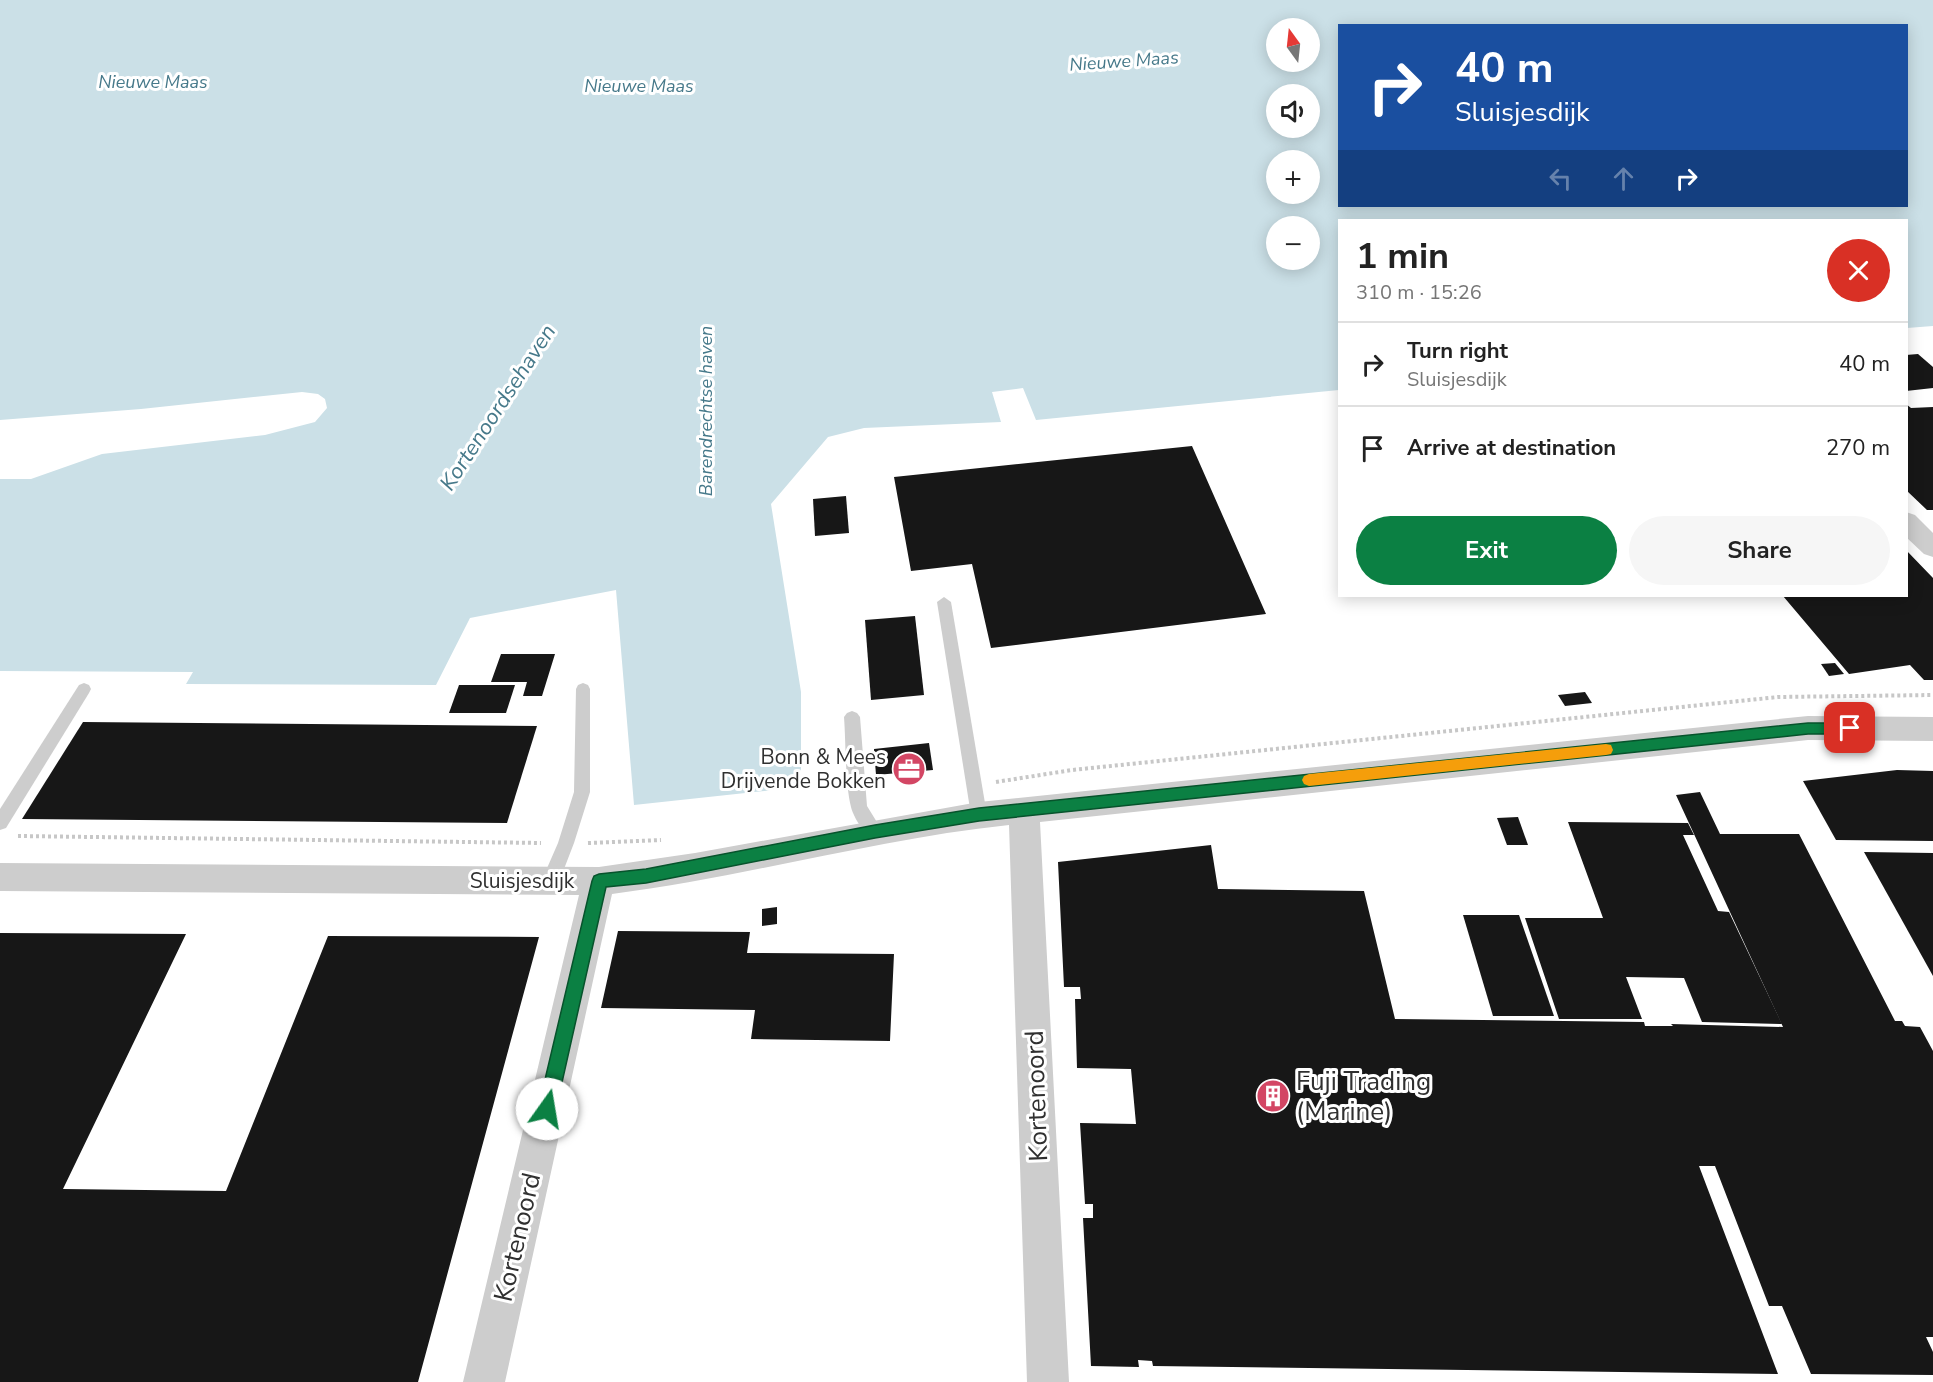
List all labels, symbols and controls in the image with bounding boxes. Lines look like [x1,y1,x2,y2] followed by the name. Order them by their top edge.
[1266,18,1320,72] north arrow
[1266,18,1320,270] map controls
[1455,40,1554,97] text: 40 m
[1069,45,1179,77] water label: Nieuwe Maas
[1356,48,1434,126] icon: right
[98,70,208,94] water label: Nieuwe Maas
[584,74,694,98] water label: Nieuwe Maas
[1266,84,1320,138] button: sound
[1455,94,1590,131] text: Sluisjesdijk
[1266,150,1320,204] button: +
[1544,162,1577,195] icon: left
[1607,162,1640,195] icon: ahead
[1670,162,1703,195] icon: right
[1266,216,1320,270] button: −
[1356,232,1449,281] text: 1 min
[1827,239,1890,302] button: close
[1356,279,1482,306] text: 310 m · 15:26
[433,319,563,497] water label: Kortenoordsehaven
[694,326,718,496] water label: Barendrechtse haven
[1407,336,1508,366] text: Turn right
[1356,348,1389,381] icon: right
[1839,349,1890,379] text: 40 m
[1407,366,1507,393] text: Sluisjesdijk
[1356,432,1389,465] icon: arrive
[1407,433,1616,463] text: Arrive at destination
[1826,433,1890,463] text: 270 m
[1356,516,1617,585] button: Exit
[1629,516,1890,585] button: Share
[1824,702,1875,753] pin
[1833,711,1866,744] icon: arrive
[721,743,886,795] place label: Bonn & Mees Drijvende Bokken
[891,751,927,787] office icon: Bonn & Mees Drijvende Bokken
[470,867,575,895] street label: Sluisjesdijk
[1017,1030,1056,1162] street label: Kortenoord
[1296,1064,1431,1129] place label: Fuji Trading (Marine)
[515,1077,579,1141] position arrow
[1255,1078,1291,1114] building icon: Fuji Trading (Marine)
[486,1169,549,1305] street label: Kortenoord

